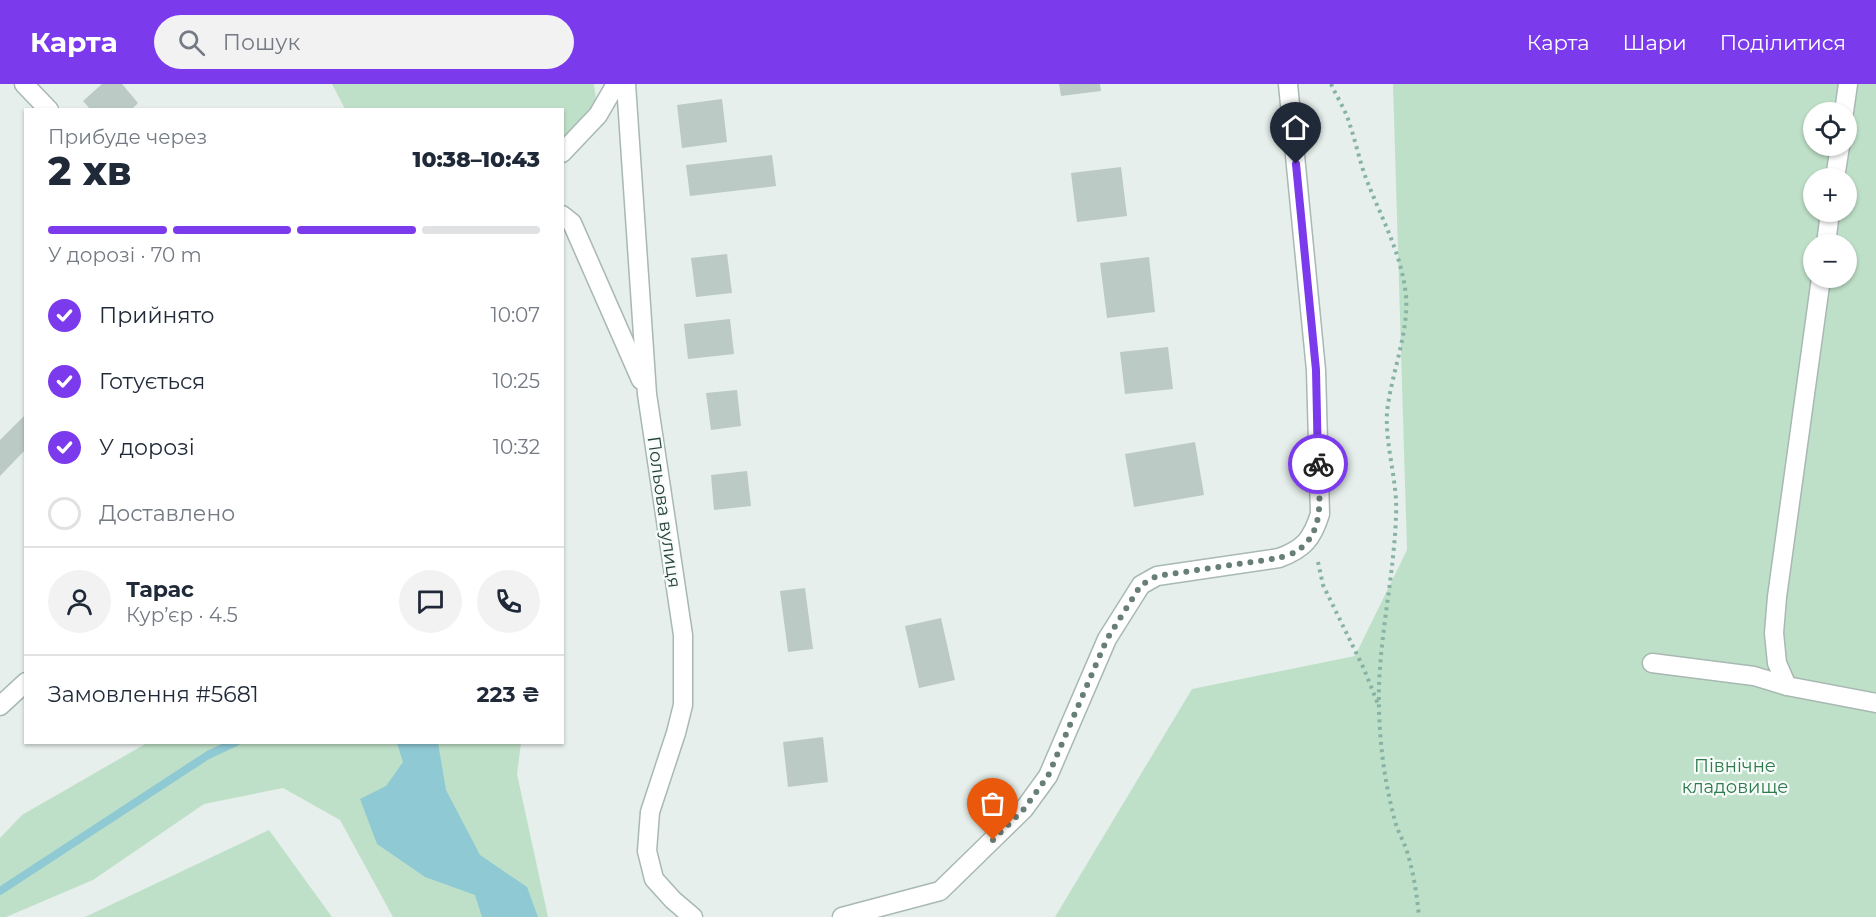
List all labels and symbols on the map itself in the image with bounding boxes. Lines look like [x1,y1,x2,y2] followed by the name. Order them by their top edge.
[1270,102,1321,164] pin
[1288,434,1348,494] courier
[642,435,686,589] street label: Польова вулиця
[1682,755,1788,798] park label: Північне кладовище
[967,778,1018,840] pin

